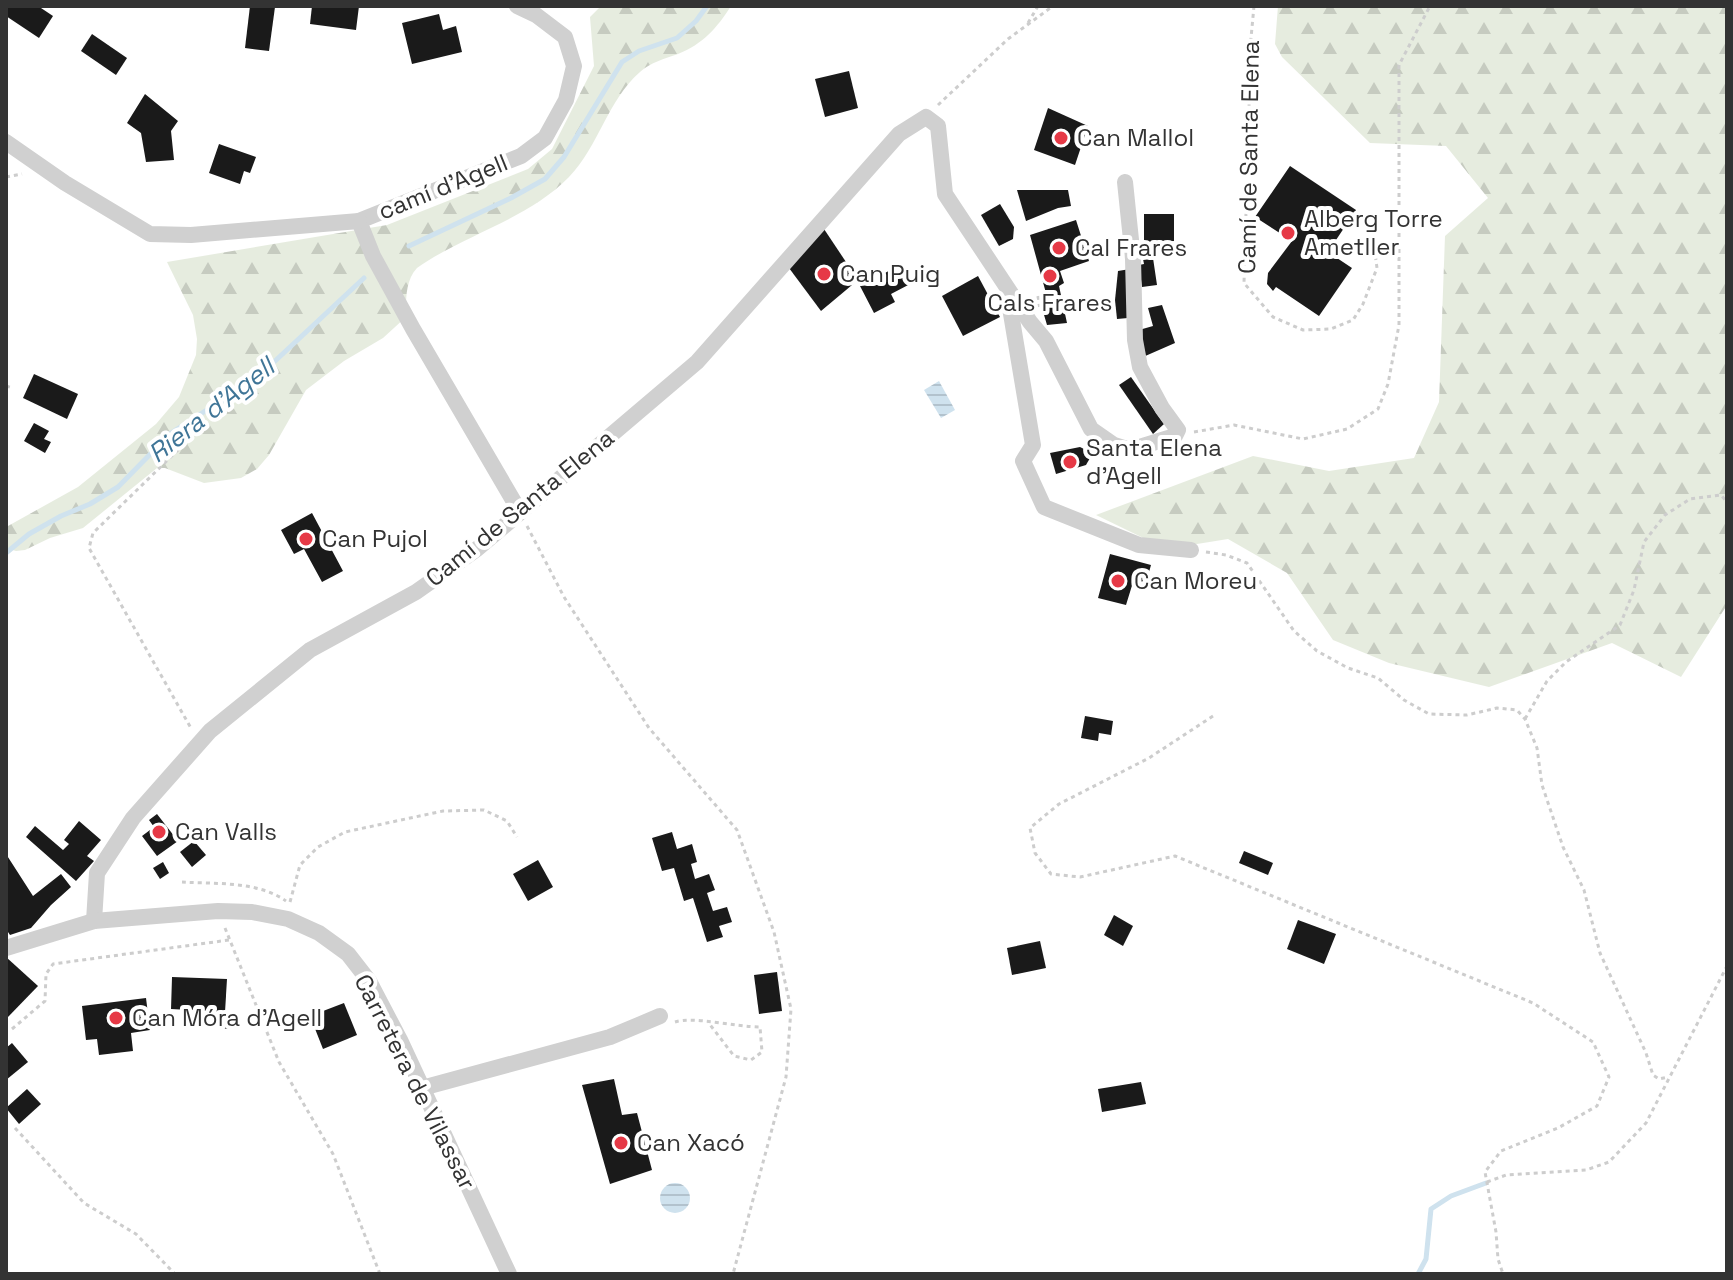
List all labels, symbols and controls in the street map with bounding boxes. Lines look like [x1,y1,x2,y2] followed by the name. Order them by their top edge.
[1231,40,1266,274] street label: Camí de Santa Elena
[1077,122,1194,153] place label: Can Mallol
[1052,129,1070,147] marker: Can Mallol
[374,147,512,227] street label: camí d'Agell
[1304,203,1443,262] place label: Alberg Torre Ametller
[1279,224,1297,242] marker: Alberg Torre Ametller
[1075,232,1187,263] place label: Cal Frares
[1050,239,1068,257] marker: Cal Frares
[840,258,941,289] place label: Can Puig
[815,265,833,283] marker: Can Puig
[1041,267,1059,285] marker: Cals Frares
[988,287,1112,318] place label: Cals Frares
[141,348,283,470] water label: Riera d'Agell
[419,422,620,593] street label: Camí de Santa Elena
[1086,432,1222,491] place label: Santa Elena d'Agell
[1061,453,1079,471] marker: Santa Elena d'Agell
[322,523,428,554] place label: Can Pujol
[297,530,315,548] marker: Can Pujol
[1134,565,1257,596] place label: Can Moreu
[1109,572,1127,590] marker: Can Moreu
[175,816,277,847] place label: Can Valls
[150,823,168,841] marker: Can Valls
[348,969,483,1195] street label: Carretera de Vilassar
[132,1002,322,1033] place label: Can Móra d'Agell
[107,1009,125,1027] marker: Can Móra d'Agell
[637,1127,745,1158] place label: Can Xacó
[612,1134,630,1152] marker: Can Xacó

